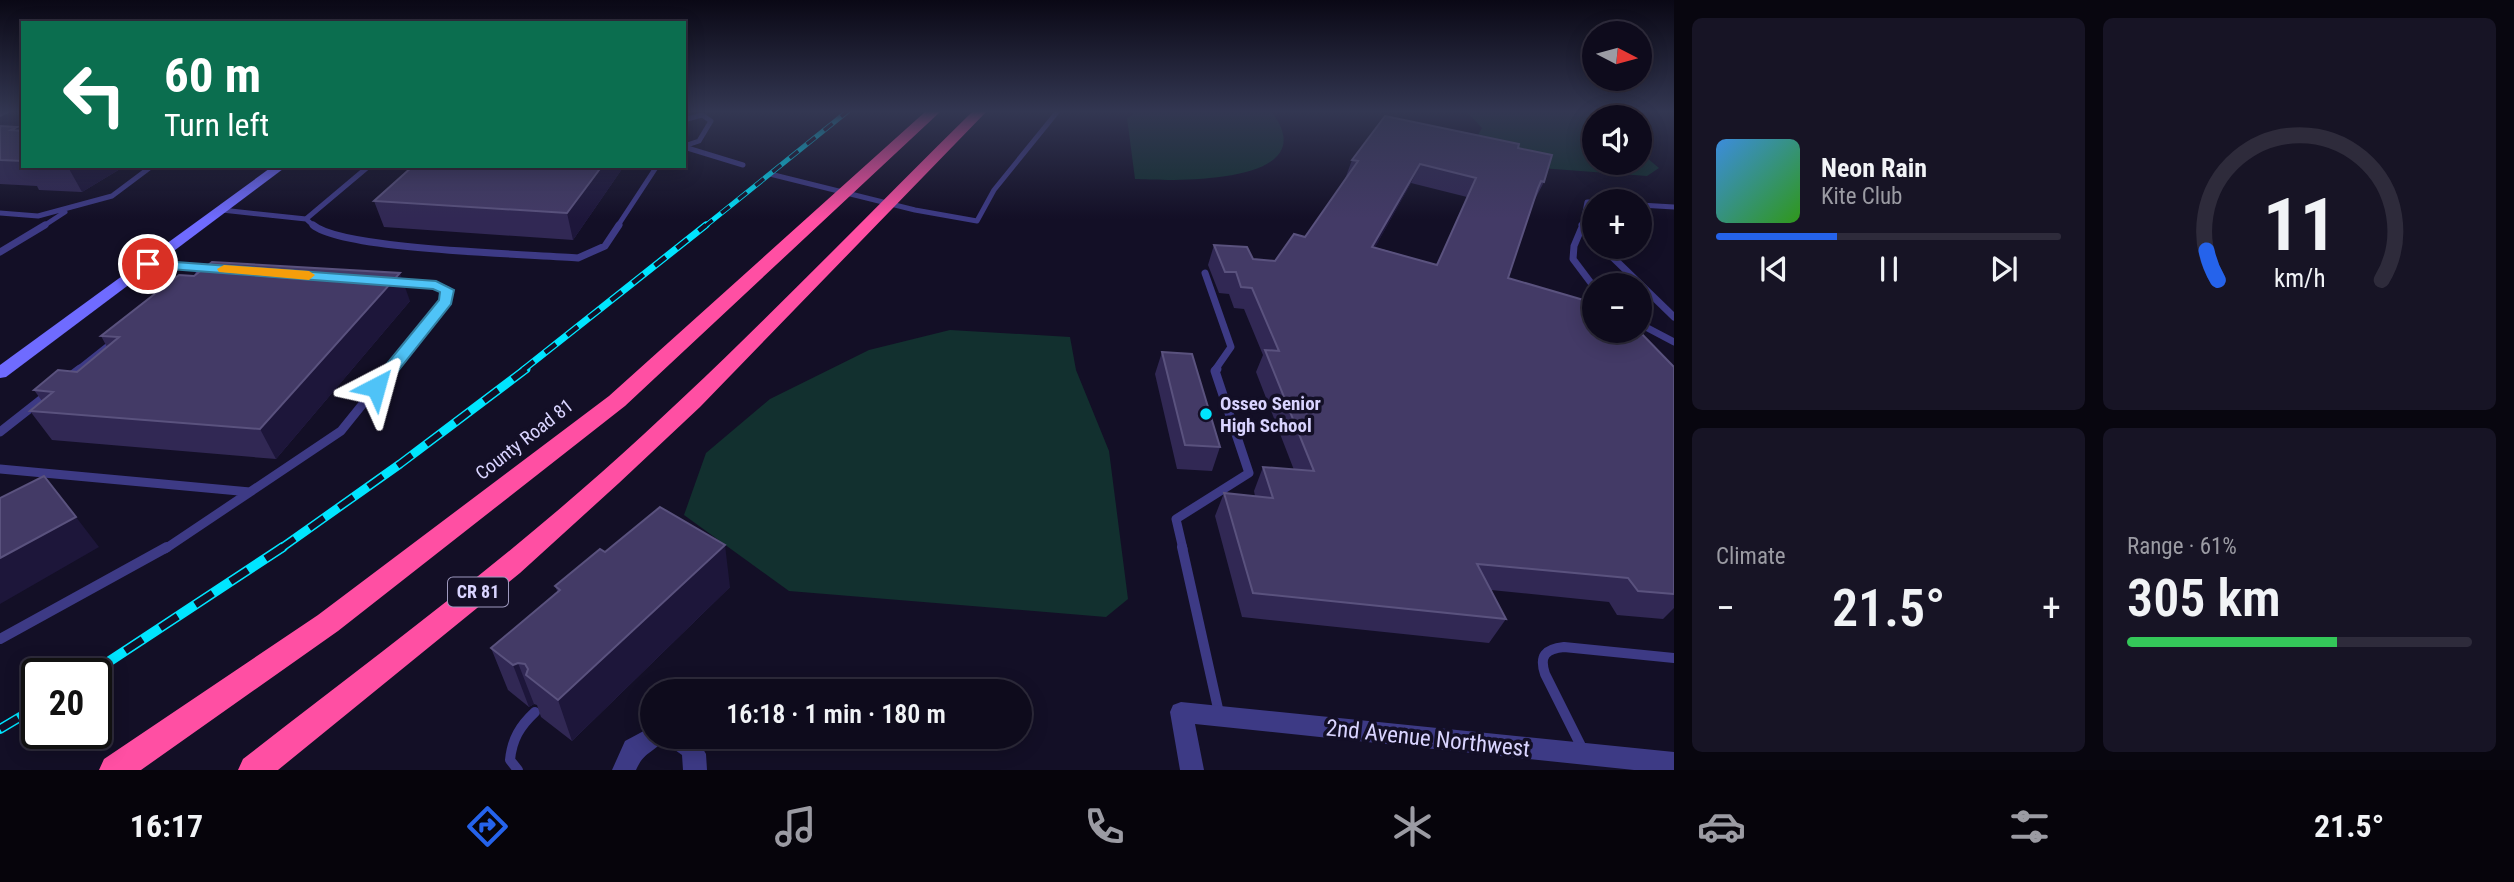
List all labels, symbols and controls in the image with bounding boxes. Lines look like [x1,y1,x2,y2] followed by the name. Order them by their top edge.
[1582,21,1652,91] north arrow
[1582,21,1652,343] map controls
[164,47,261,104] text: 60 m
[49,49,140,140] icon: left
[1582,105,1652,175] button: sound
[164,106,269,144] text: Turn left
[1821,153,1927,183] text: Neon Rain
[2263,182,2336,268] text: 11
[1821,183,1902,210] text: Kite Club
[1582,189,1652,259] button: +
[118,234,178,294] pin
[129,245,167,283] icon: arrive
[1755,250,1793,288] icon: previous
[1870,250,1908,288] icon: pause
[1985,250,2023,288] icon: next
[2274,264,2325,293] text: km/h
[1582,273,1652,343] button: −
[339,350,413,424] position arrow
[1220,392,1321,437] place label: Osseo Senior High School
[471,394,578,485] street label: County Road 81
[1198,406,1214,422] marker: Osseo Senior High School
[2127,533,2237,560] text: Range · 61%
[1716,543,1786,570] text: Climate
[2127,568,2281,629] text: 305 km
[448,578,508,606] road number: CR 81
[1832,578,1945,639] text: 21.5°
[1716,586,1735,630] text: −
[2042,586,2061,630] text: +
[21,658,112,749] speed limit sign: 20
[726,699,946,729] text: 16:18 · 1 min · 180 m
[1325,714,1531,763] street label: 2nd Avenue Northwest
[463,802,512,851] icon: directions
[771,802,820,851] icon: music
[1080,802,1129,851] icon: phone
[1388,802,1437,851] icon: climate
[1697,802,1746,851] icon: car
[2005,802,2054,851] icon: filters
[130,807,203,845] text: 16:17
[2314,807,2384,845] text: 21.5°

